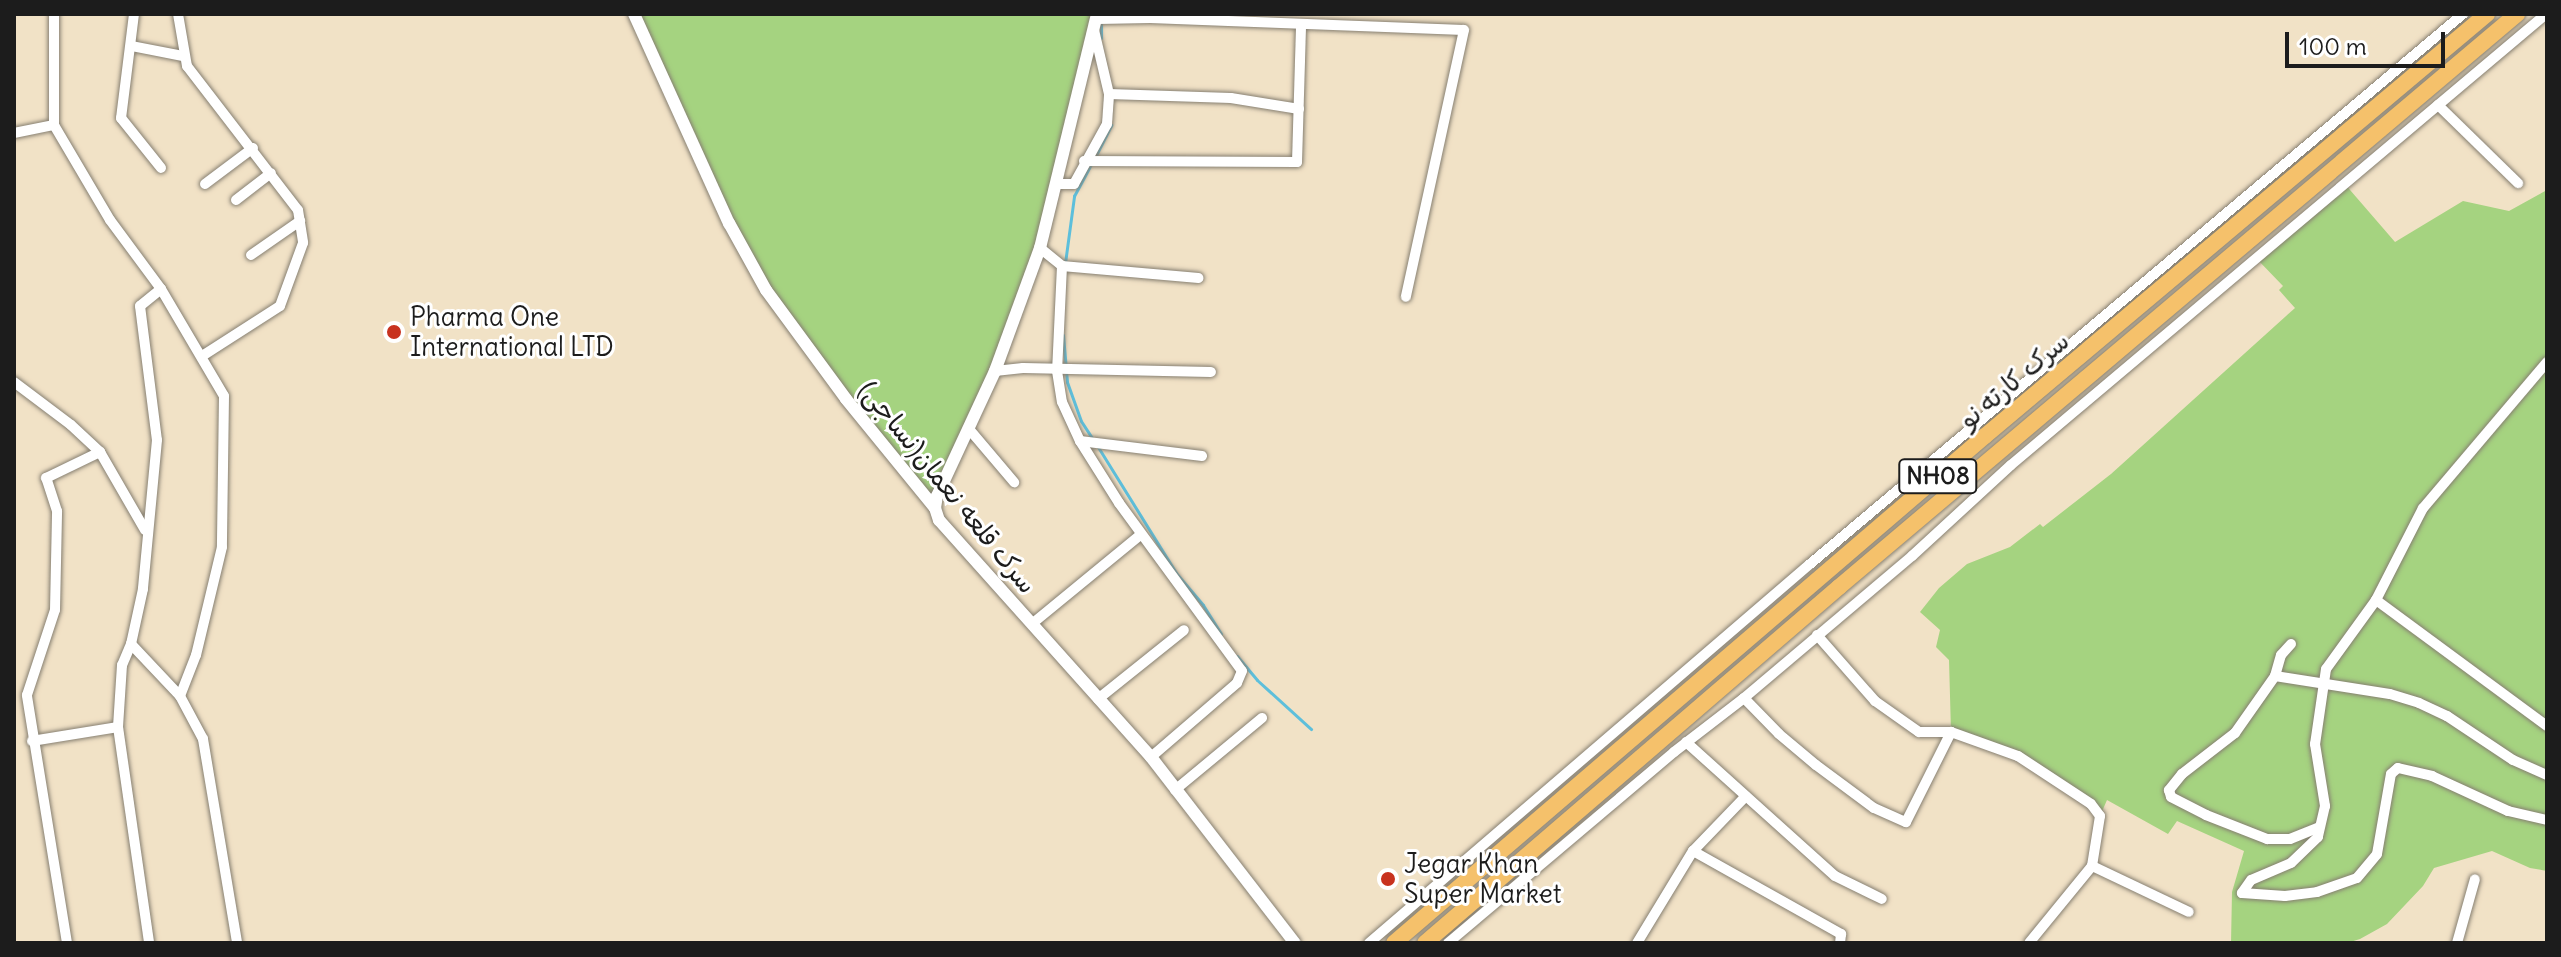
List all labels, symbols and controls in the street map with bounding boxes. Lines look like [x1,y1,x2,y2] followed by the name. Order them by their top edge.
[2289,16,2449,66] scale bar
[2299,31,2367,61] text: 100 m
[410,301,614,362] place label: Pharma One International LTD
[385,323,403,341] marker: Pharma One International LTD
[1953,325,2075,435] street label: سرک کارته نو
[853,374,1043,600] street label: سرک قلعه نعمان(نساجی)
[1898,456,1978,496] road number: NH08
[1404,848,1561,910] place label: Jegar Khan Super Market
[1379,870,1397,888] marker: Jegar Khan Super Market

